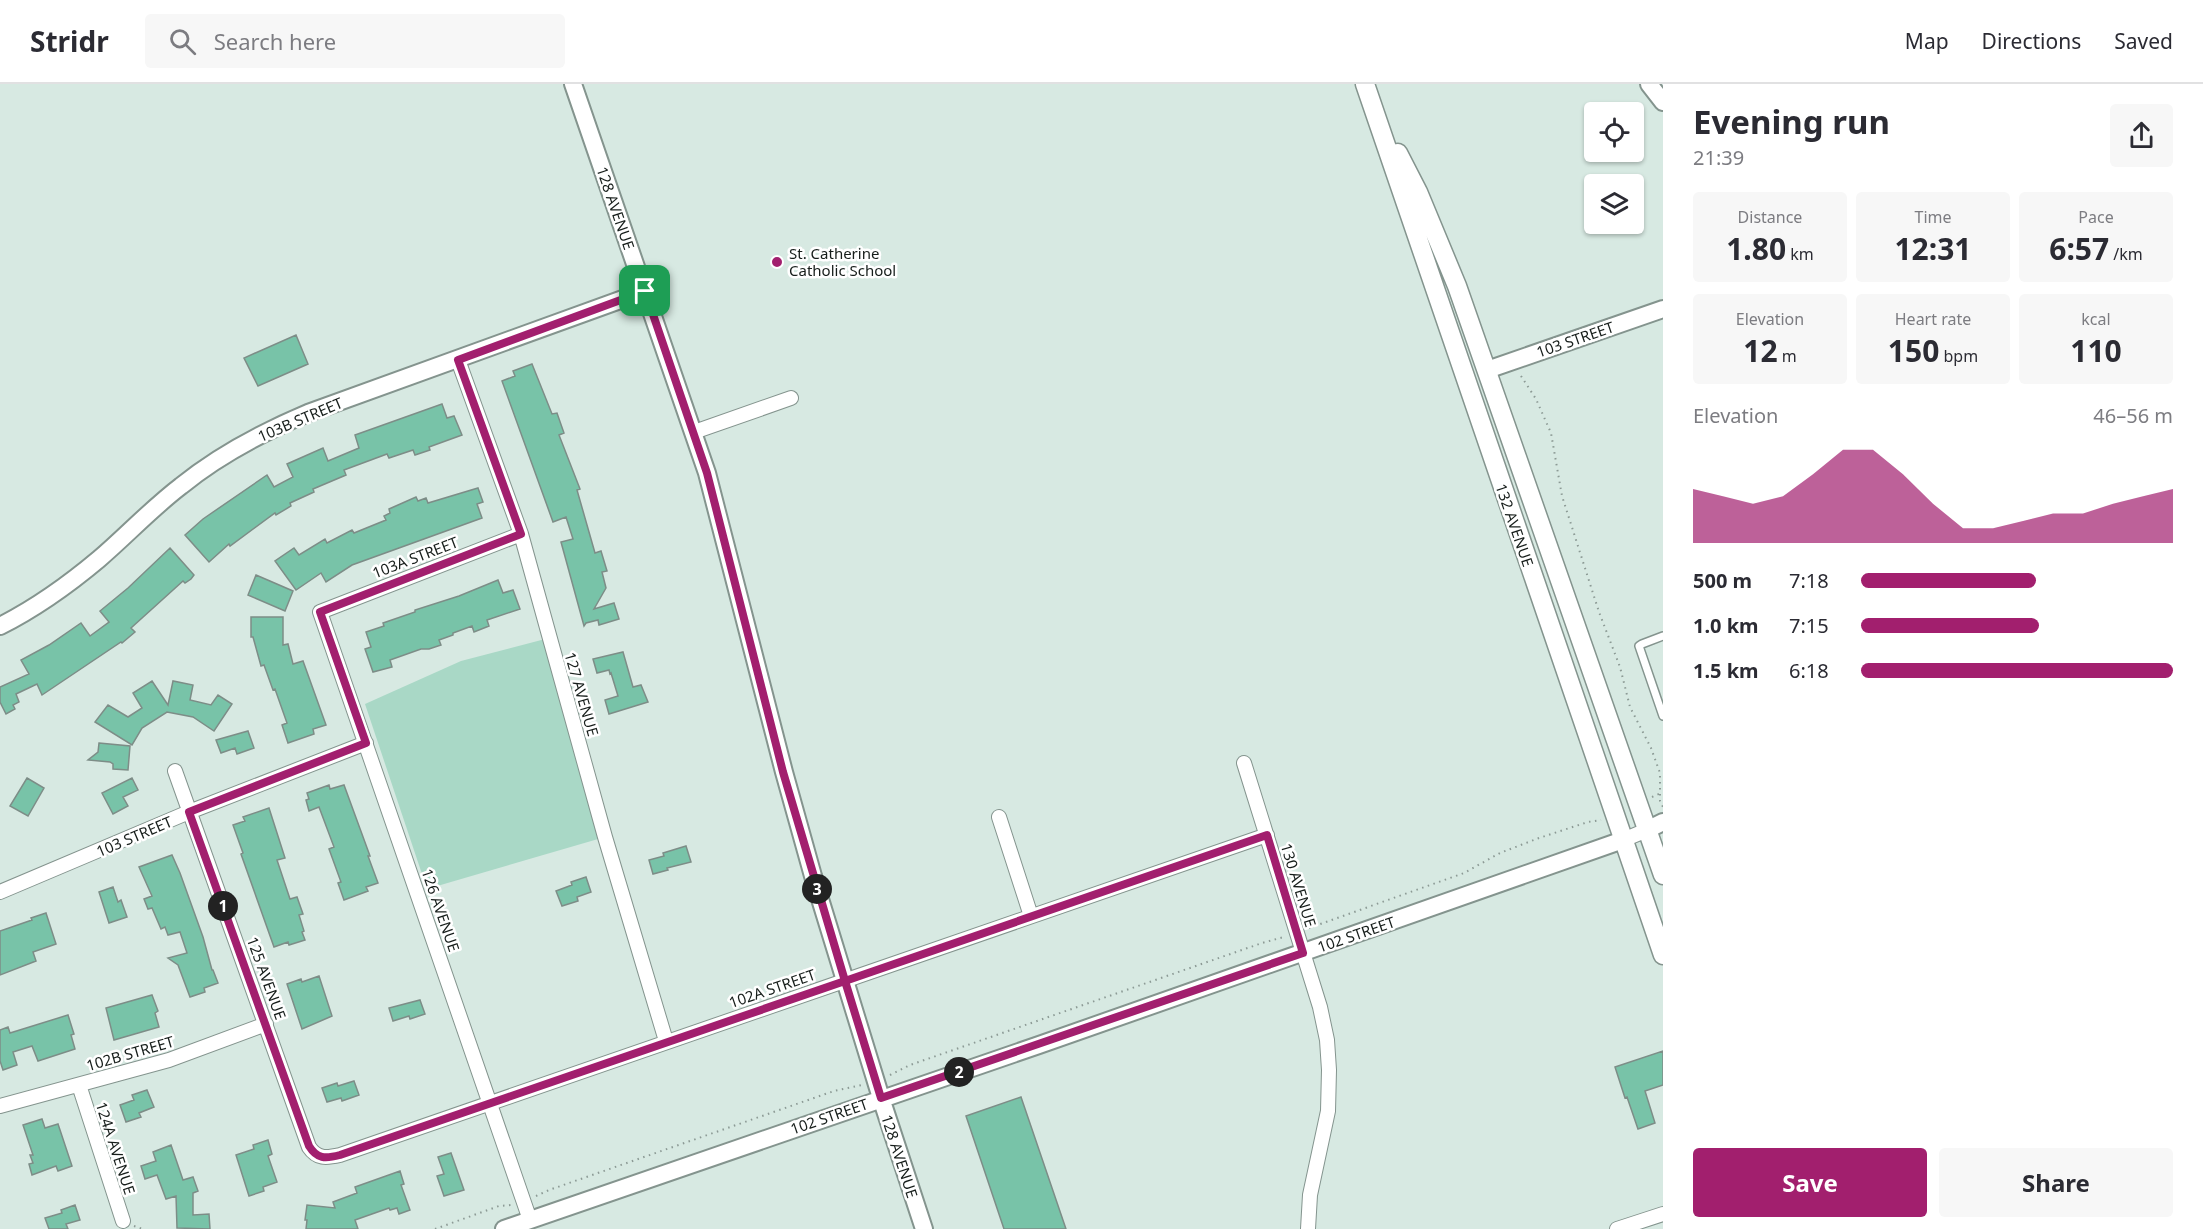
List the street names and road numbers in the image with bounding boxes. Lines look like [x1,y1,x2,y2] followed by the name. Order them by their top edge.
[592,164,640,252] street label: 128 AVENUE
[1534,316,1617,362] street label: 103 STREET
[255,392,346,446] street label: 103B STREET
[1491,481,1539,569] street label: 132 AVENUE
[369,531,461,582] street label: 103A STREET
[560,650,604,738] street label: 127 AVENUE
[93,811,176,861] street label: 103 STREET
[1277,841,1321,929] street label: 130 AVENUE
[417,866,465,954] street label: 126 AVENUE
[1315,911,1398,957] street label: 102 STREET
[243,934,291,1022] street label: 125 AVENUE
[726,964,818,1012] street label: 102A STREET
[84,1031,177,1075] street label: 102B STREET
[788,1093,871,1139] street label: 102 STREET
[92,1099,140,1197] street label: 124A AVENUE
[877,1112,923,1200] street label: 128 AVENUE

